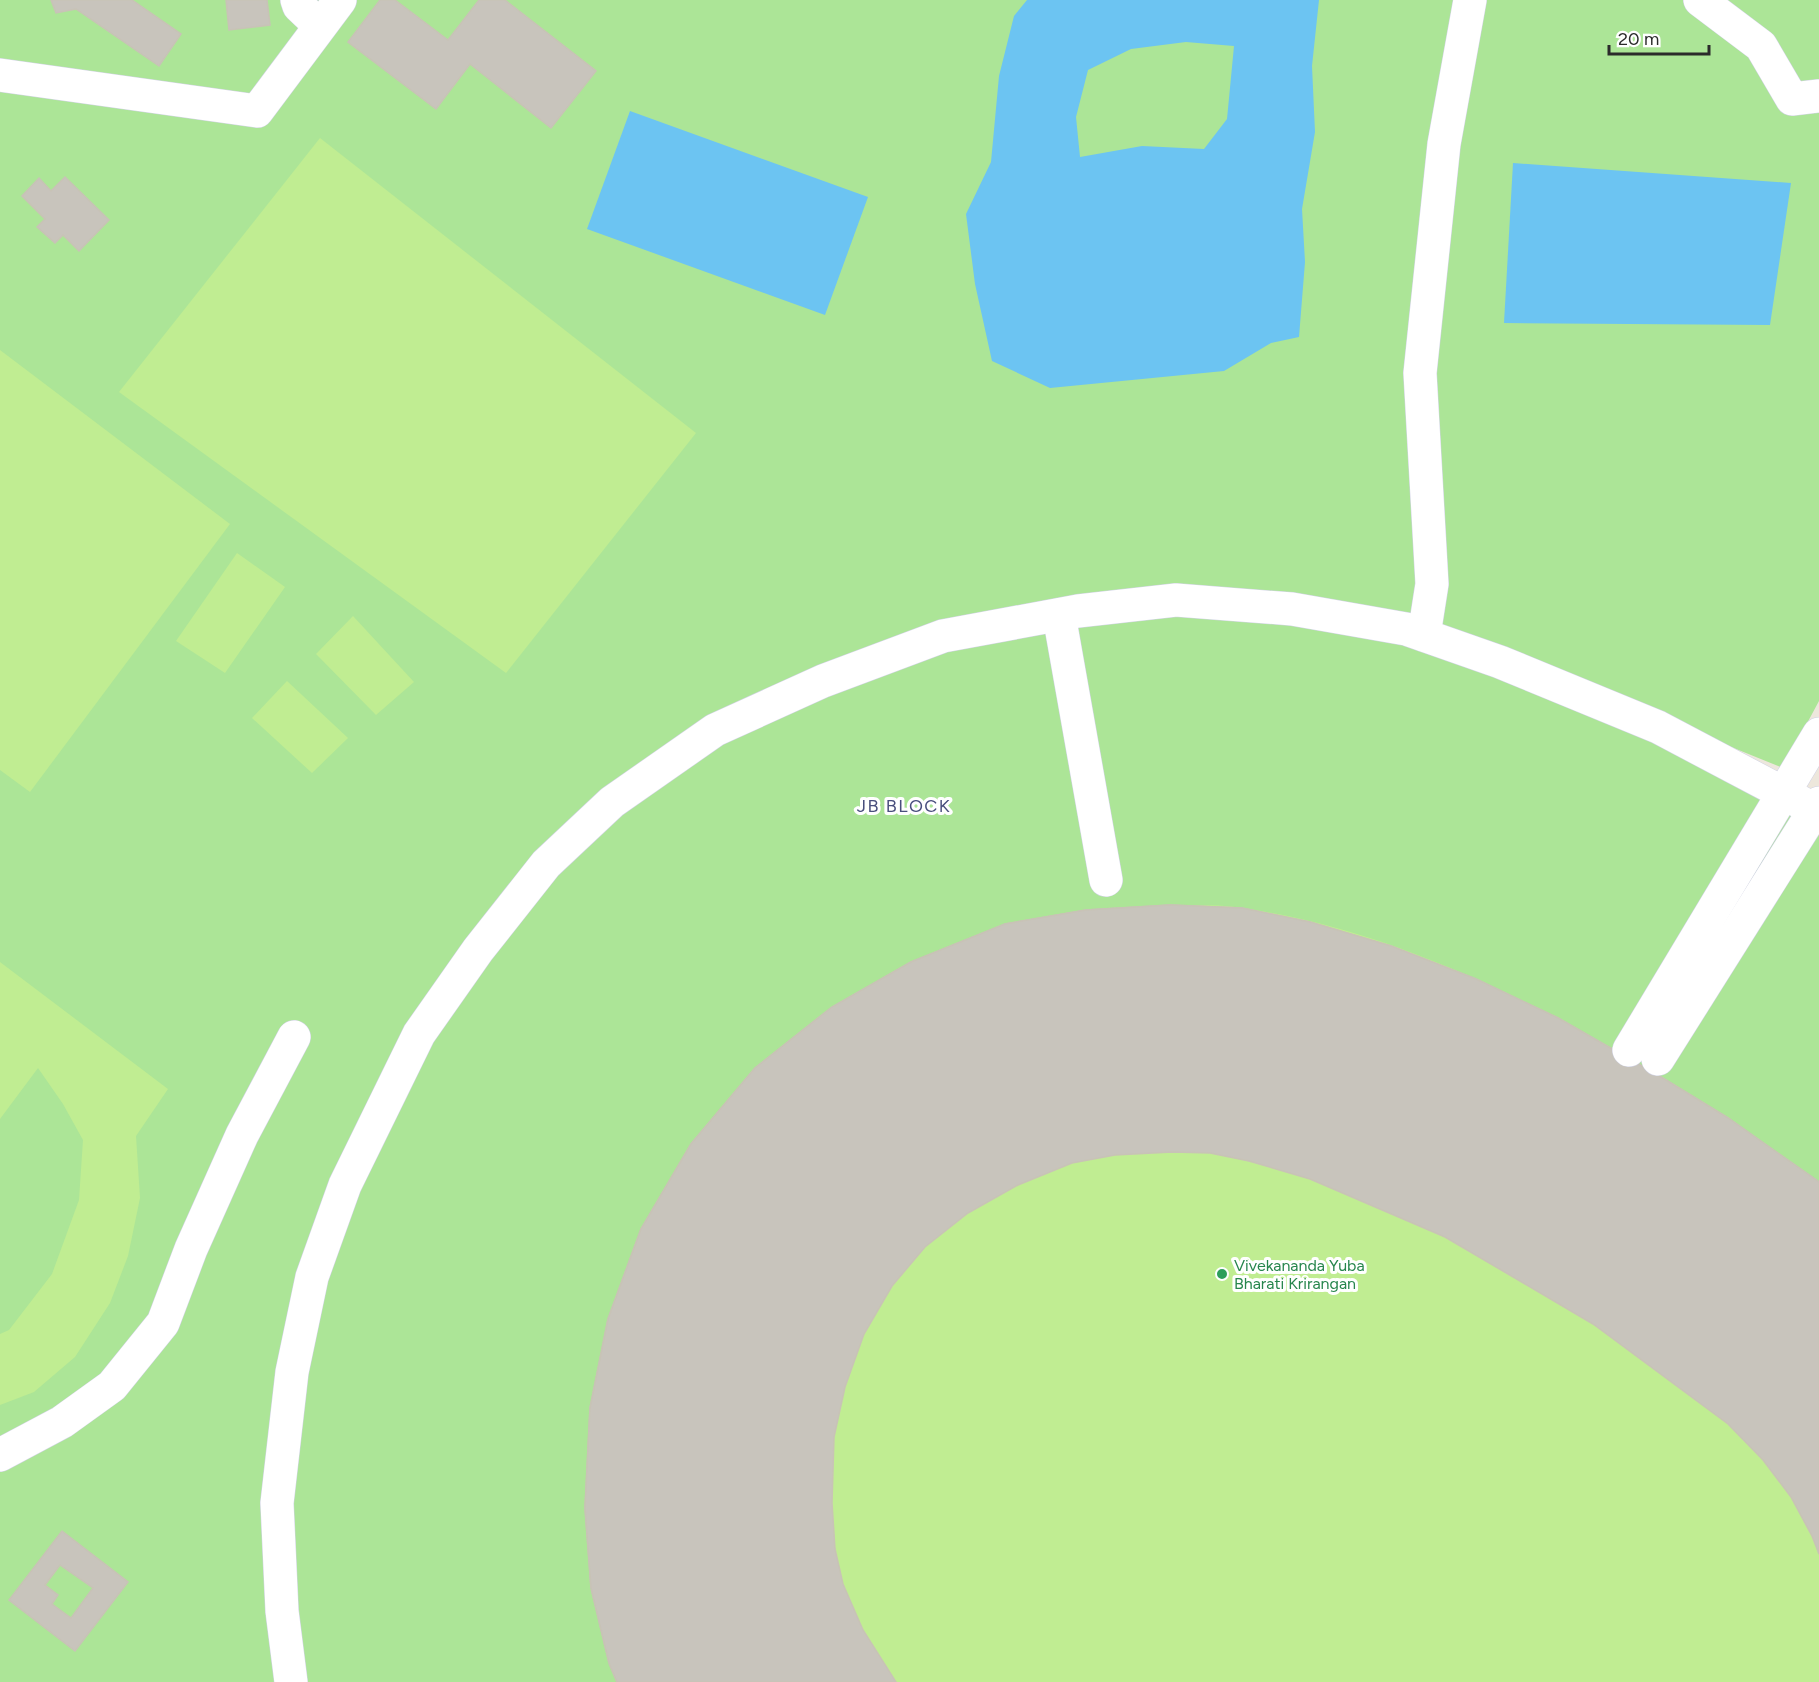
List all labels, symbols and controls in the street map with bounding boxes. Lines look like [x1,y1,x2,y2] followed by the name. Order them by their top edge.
[1609,18,1710,56] scale bar
[1618,28,1659,50] text: 20 m
[857,795,951,817] district label: JB BLOCK
[1234,1256,1365,1293] place label: Vivekananda Yuba Bharati Krirangan
[1215,1267,1229,1281] marker: Vivekananda Yuba Bharati Krirangan

